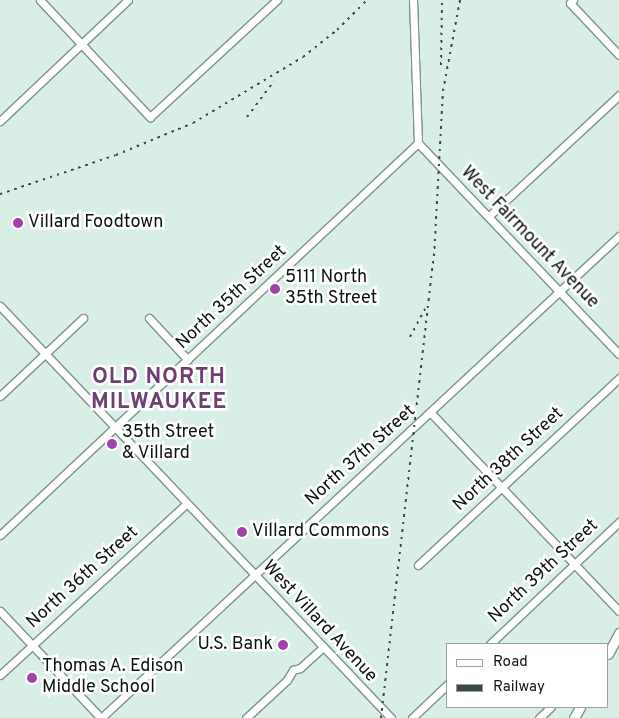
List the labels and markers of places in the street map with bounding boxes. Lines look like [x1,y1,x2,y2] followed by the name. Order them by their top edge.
[28,212,163,234] place label: Villard Foodtown
[12,217,24,229] marker: Villard Foodtown
[285,268,377,310] place label: 5111 North 35th Street
[269,283,281,295] marker: 5111 North 35th Street
[122,423,214,466] place label: 35th Street & Villard
[106,438,118,450] marker: 35th Street & Villard
[252,521,390,543] place label: Villard Commons
[236,526,248,538] marker: Villard Commons
[197,634,273,656] place label: U.S. Bank
[277,639,289,651] marker: U.S. Bank
[42,657,184,700] place label: Thomas A. Edison Middle School
[26,672,38,684] marker: Thomas A. Edison Middle School

